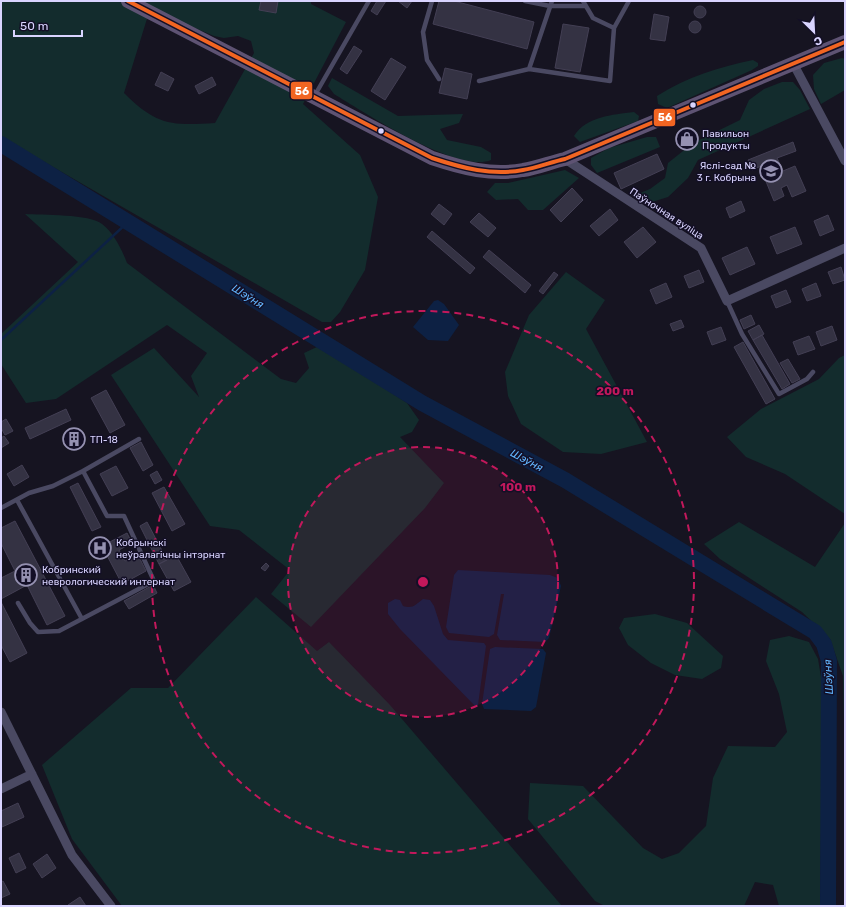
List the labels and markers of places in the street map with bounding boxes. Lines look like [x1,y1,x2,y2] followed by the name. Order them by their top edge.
[688,100,698,110] unlabelled marker
[376,126,386,136] unlabelled marker
[674,126,700,152] shop icon: Павильон Продукты
[702,128,750,152] place label: Павильон Продукты
[758,158,784,184] school or university icon: Яслі-сад № 3 г. Кобрына
[697,160,756,184] place label: Яслі-сад № 3 г. Кобрына
[61,426,87,452] building icon: ТП-18
[90,434,118,446] place label: ТП-18
[87,535,113,561] hospital icon: Кобрынскі неўралагічны інтэрнат
[116,537,225,561] place label: Кобрынскі неўралагічны інтэрнат
[13,562,39,588] building icon: Кобринский неврологический интернат
[42,564,175,588] place label: Кобринский неврологический интернат
[416,575,430,589] centre of rings

